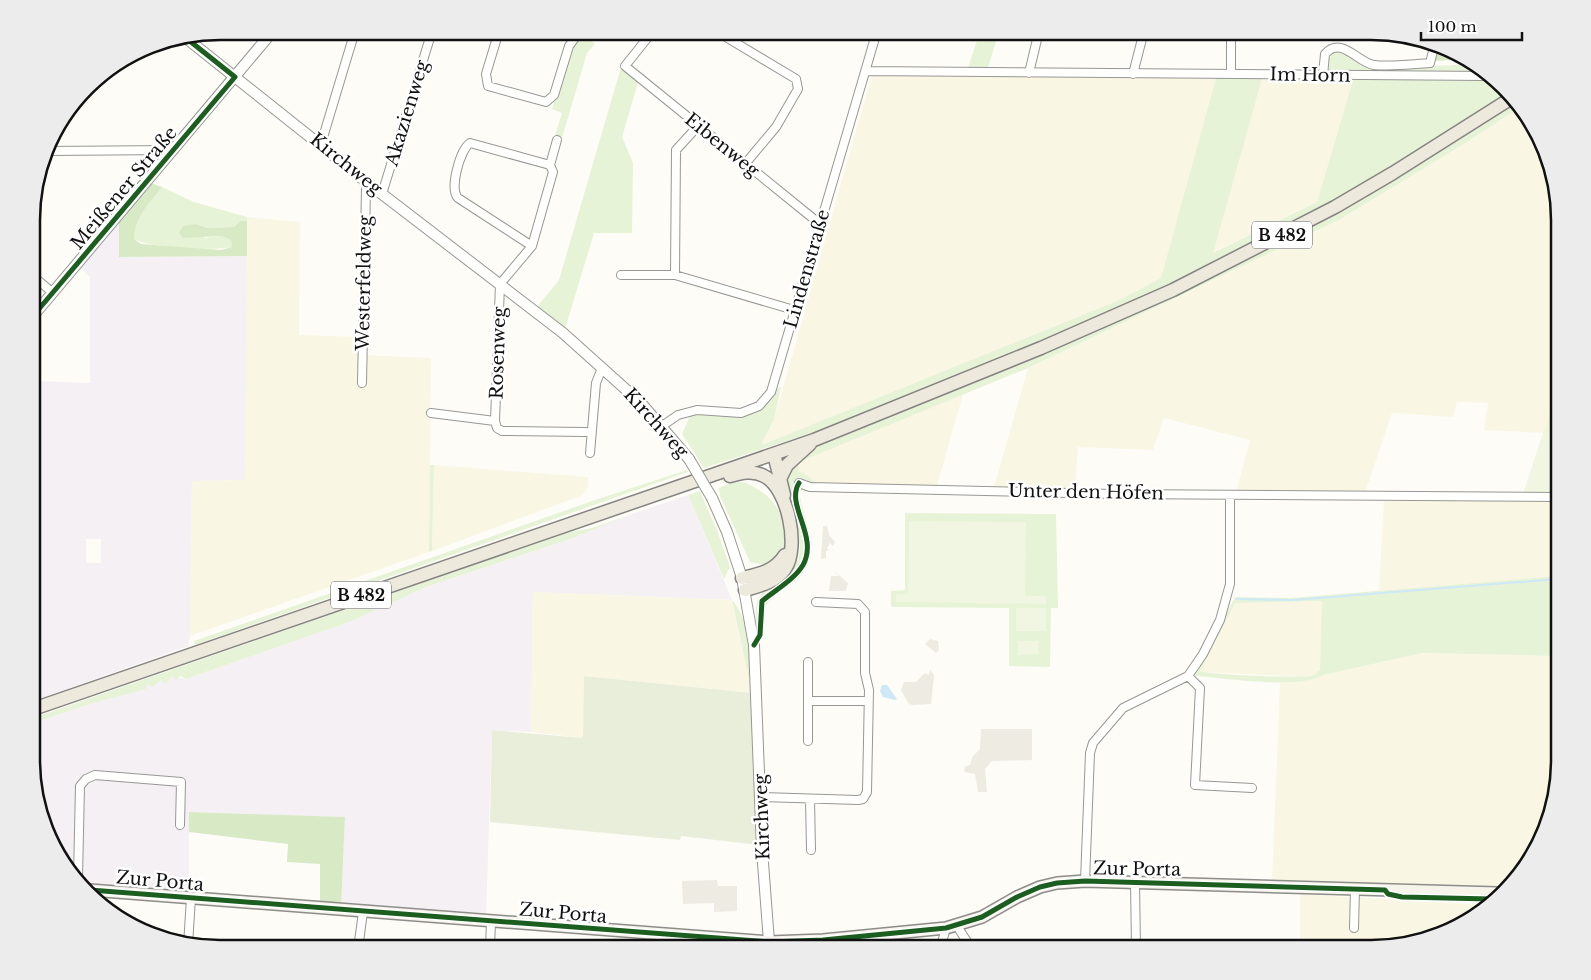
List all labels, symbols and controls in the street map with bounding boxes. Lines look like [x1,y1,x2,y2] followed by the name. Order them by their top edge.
[1421,10,1522,42] scale bar
[1428,17,1477,36] text: 100 m
[380,57,434,170] street label: Akazienweg
[1269,63,1351,87] street label: Im Horn
[680,108,764,182] street label: Eibenweg
[66,122,182,254] street label: Meißener Straße
[306,128,387,200] street label: Kirchweg
[780,207,834,331] street label: Lindenstraße
[352,215,376,352] street label: Westerfeldweg
[1252,222,1312,248] road number: B 482
[485,306,511,400] street label: Rosenweg
[619,384,693,463] street label: Kirchweg
[1008,480,1164,504] street label: Unter den Höfen
[331,582,391,608] road number: B 482
[749,773,775,861] street label: Kirchweg
[1093,857,1181,881] street label: Zur Porta
[115,866,205,896] street label: Zur Porta
[518,898,608,928] street label: Zur Porta

